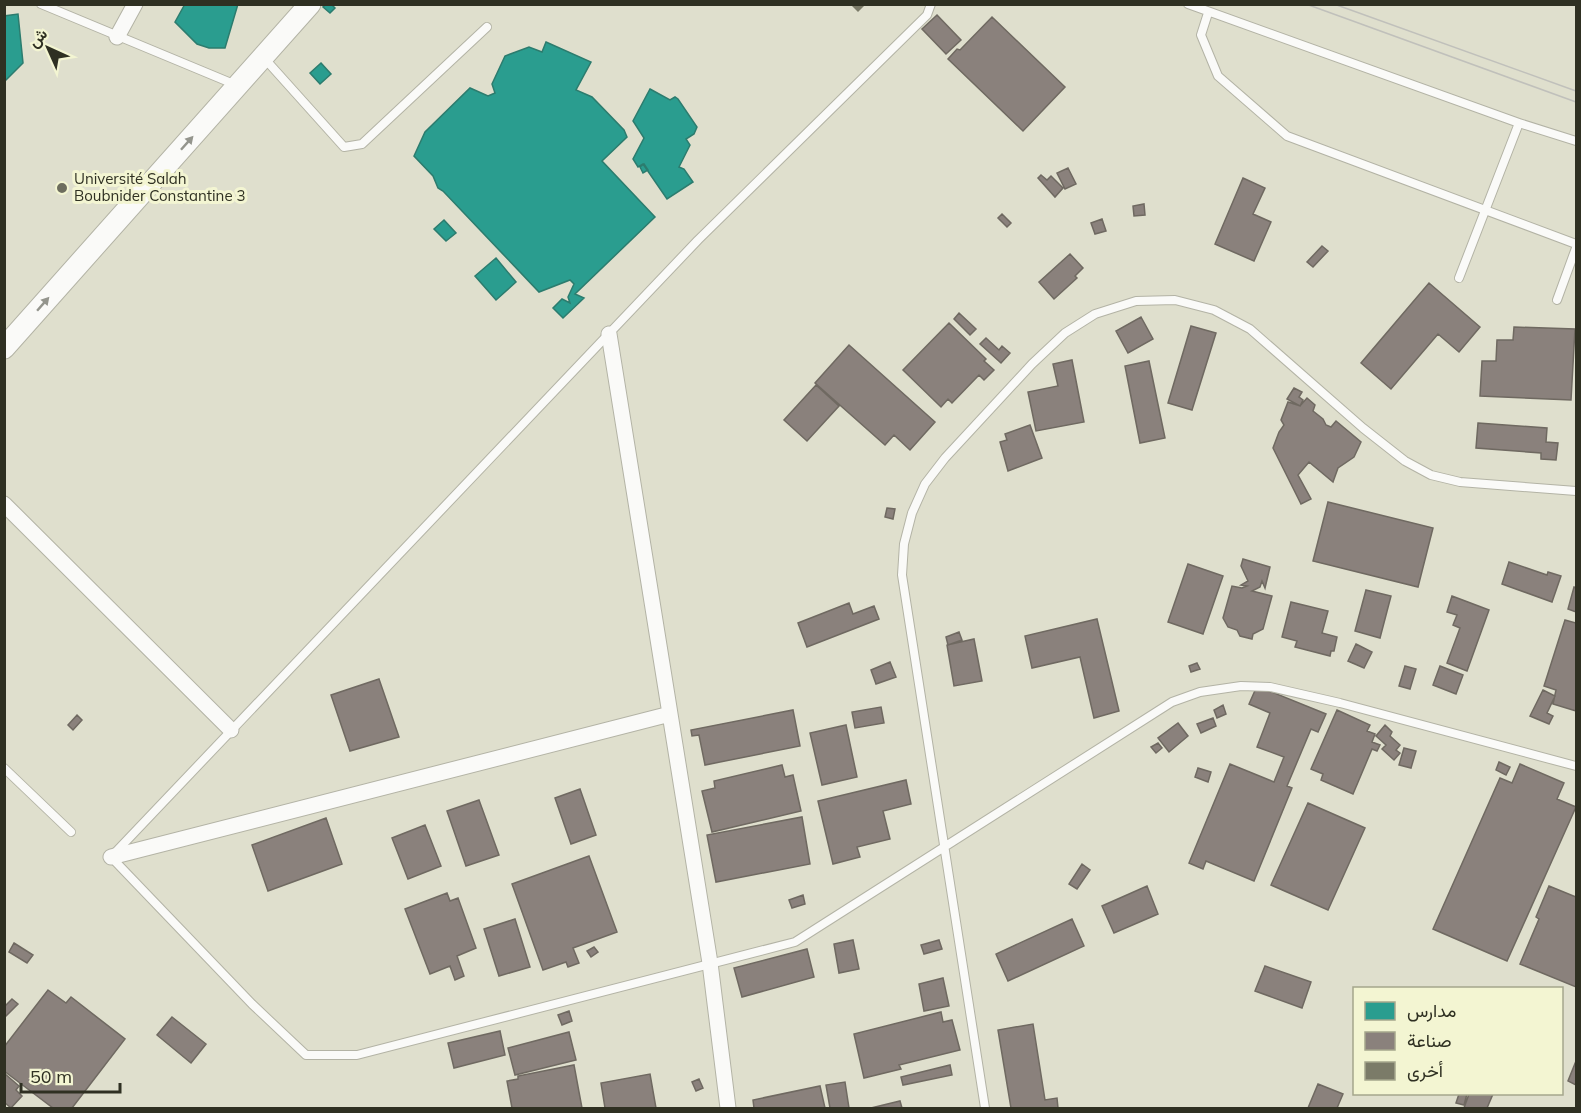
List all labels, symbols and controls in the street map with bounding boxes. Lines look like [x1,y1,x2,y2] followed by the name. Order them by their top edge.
[18,18,78,78] north arrow
[24,24,51,51] text: ش
[180,136,193,151] one-way arrow
[74,169,245,205] place label: Université Salah Boubnider Constantine 3
[55,181,69,195] marker: Université Salah Boubnider Constantine 3
[36,297,49,312] one-way arrow
[1353,987,1563,1095] legend
[1407,999,1456,1022] text: مدارس
[1407,1029,1452,1052] text: صناعة
[21,1056,120,1094] scale bar
[1407,1059,1443,1082] text: أخرى
[30,1065,72,1088] text: 50 m

